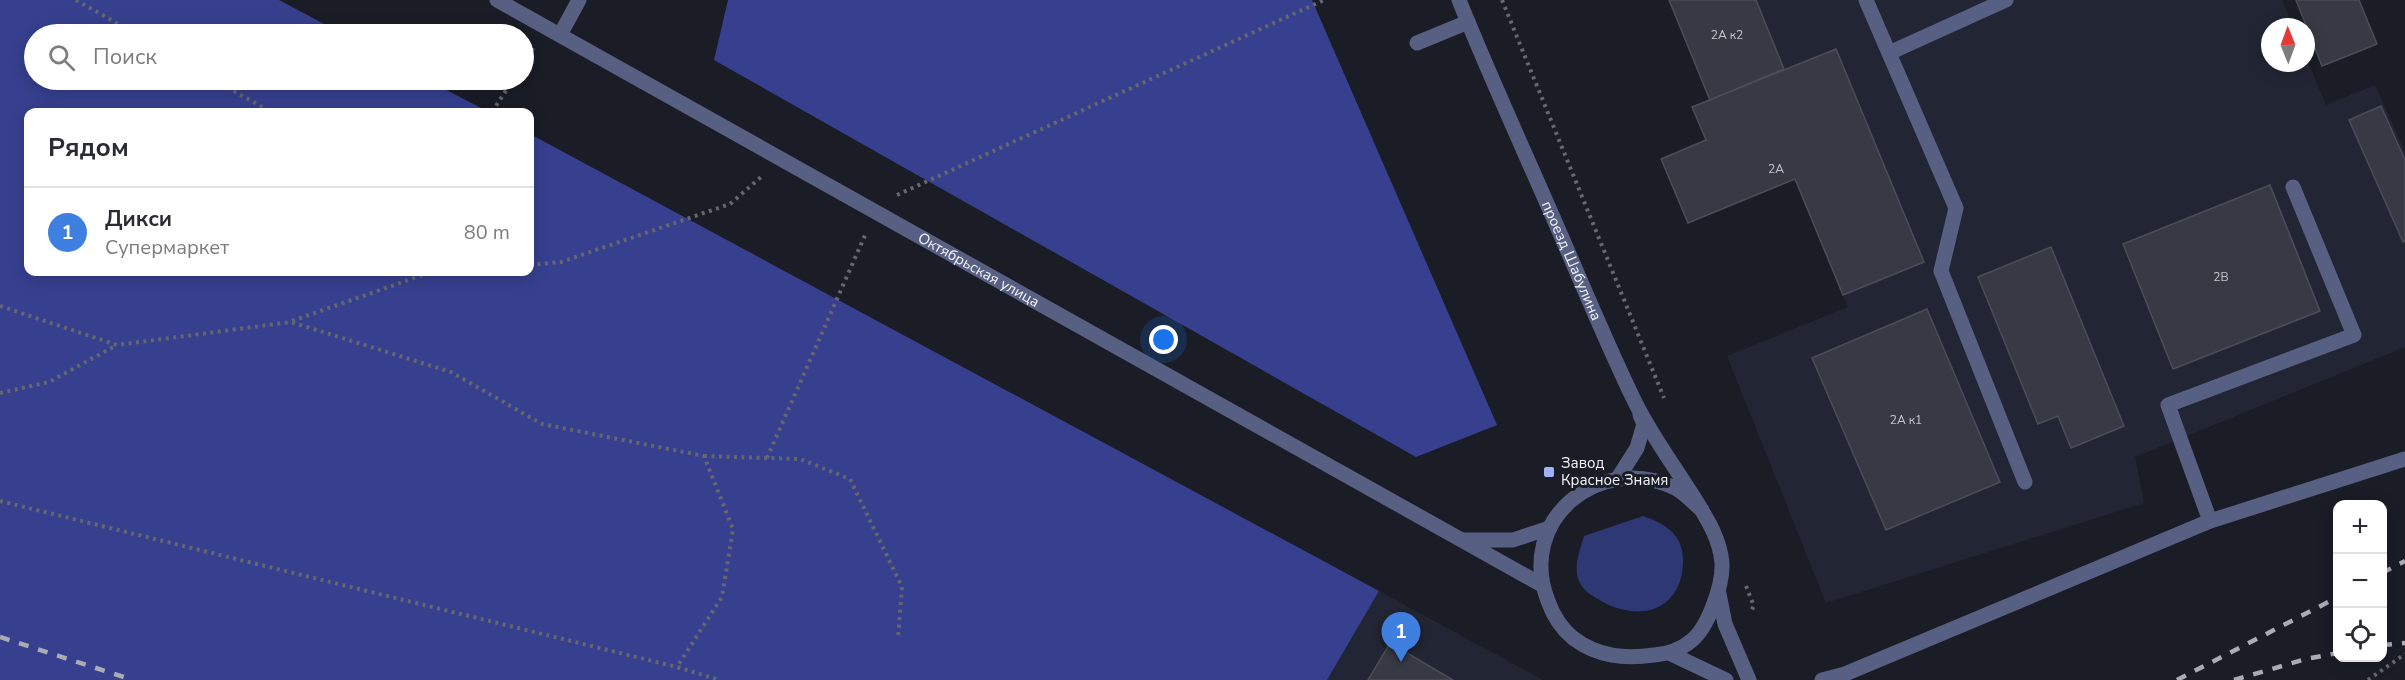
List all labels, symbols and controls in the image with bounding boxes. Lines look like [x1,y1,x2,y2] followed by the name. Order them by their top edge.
[2261,18,2315,72] north arrow
[24,24,534,90] search box
[1711,27,1743,43] house number: 2А к2
[45,41,78,74] icon: search
[93,42,157,72] text: Поиск
[48,130,129,165] text: Рядом
[1768,161,1784,177] house number: 2А
[1537,198,1606,324] street label: проезд Шабулина
[105,204,172,234] text: Дикси
[62,219,74,246] text: 1
[464,219,510,246] text: 80 m
[914,228,1043,312] street label: Октябрьская улица
[105,234,229,261] text: Супермаркет
[2213,269,2229,285] house number: 2В
[1149,325,1178,354] your location
[1890,412,1922,428] house number: 2А к1
[1561,453,1668,490] place label: Завод Красное Знамя
[1542,465,1556,479] marker: Завод Красное Знамя
[2333,500,2387,662] map controls
[2333,500,2387,554] button: +
[2333,554,2387,608] button: −
[2333,608,2387,662] button: locate
[1382,612,1420,662] pin: 1

